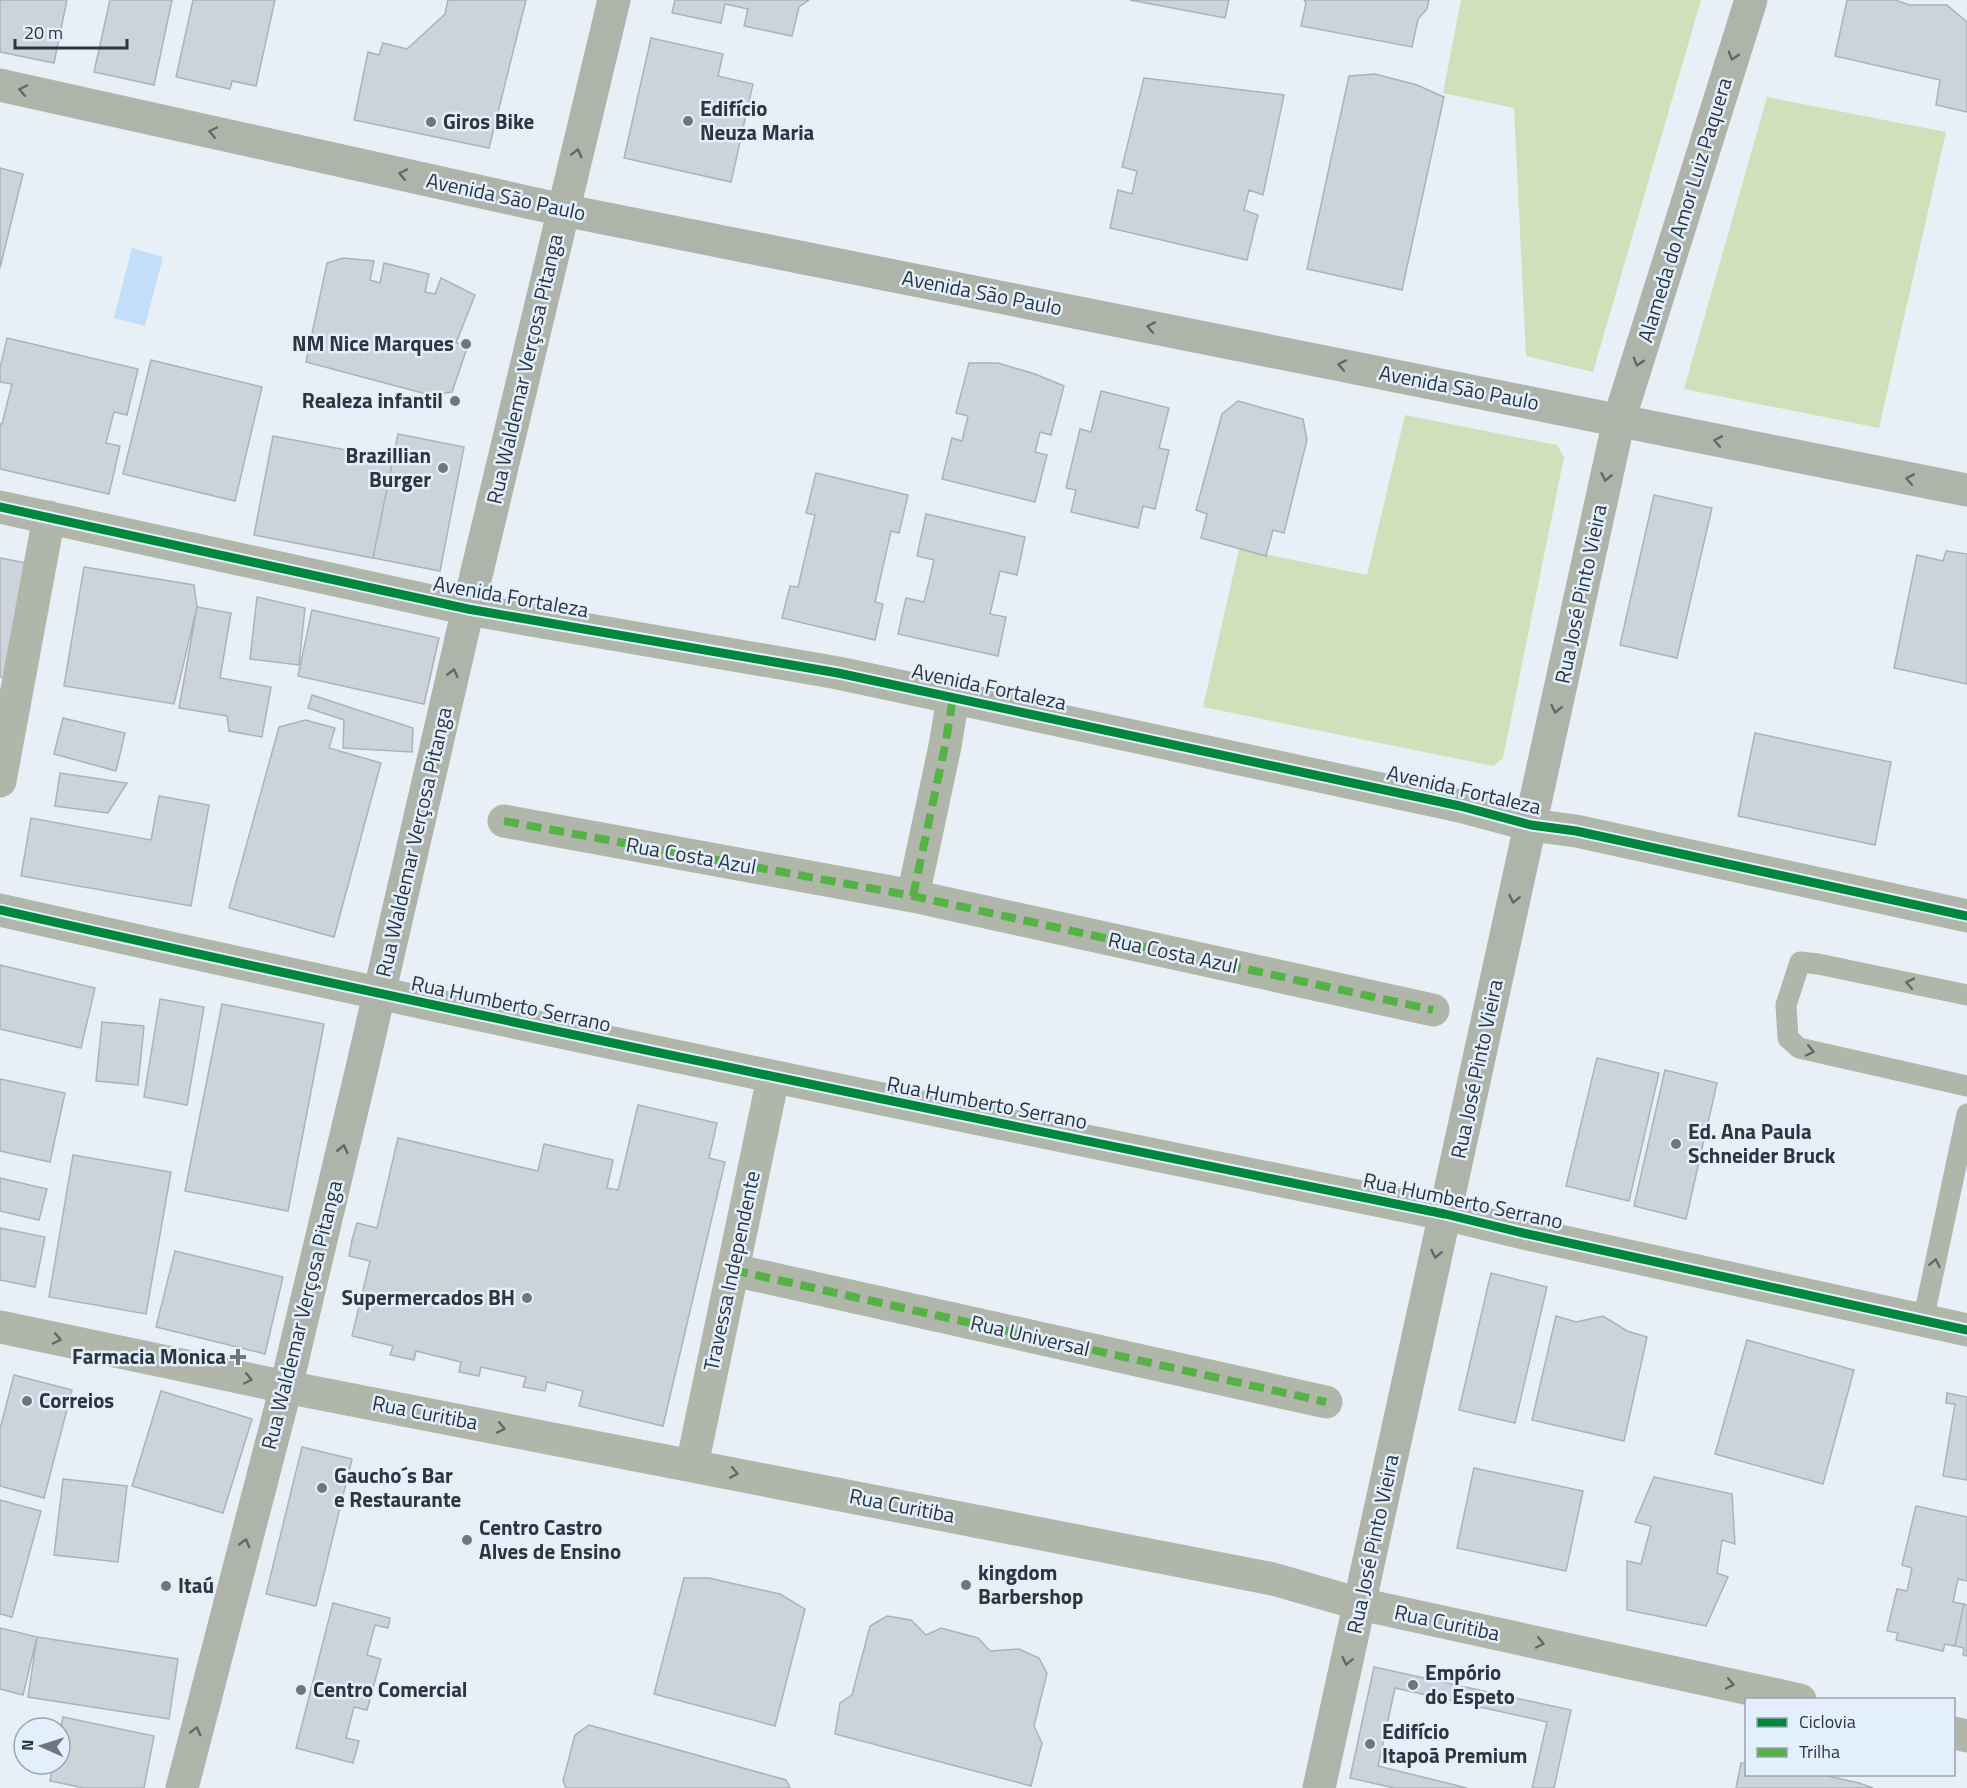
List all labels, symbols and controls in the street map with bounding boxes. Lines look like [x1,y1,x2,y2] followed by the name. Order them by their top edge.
[15,12,128,50] scale bar
[24,19,63,46] text: 20 m
[1728,50,1741,61] one-way arrow
[1628,73,1740,346] street label: Alameda do Amor Luiz Paquera
[18,84,28,97] one-way arrow
[700,92,815,148] place label: Edifício Neuza Maria
[443,105,534,137] place label: Giros Bike
[681,114,695,128] marker: Edifício Neuza Maria
[424,115,438,129] marker: Giros Bike
[208,126,218,139] one-way arrow
[569,148,582,158] one-way arrow
[423,163,589,229] street label: Avenida São Paulo
[399,169,409,182] one-way arrow
[477,230,571,507] street label: Rua Waldemar Verçosa Pitanga
[899,261,1065,323] street label: Avenida São Paulo
[1146,321,1156,334] one-way arrow
[292,327,454,359] place label: NM Nice Marques
[459,337,473,351] marker: NM Nice Marques
[1376,356,1542,418] street label: Avenida São Paulo
[1633,356,1645,367] one-way arrow
[1337,359,1347,372] one-way arrow
[302,384,443,416] place label: Realeza infantil
[448,394,462,408] marker: Realeza infantil
[1714,435,1724,448] one-way arrow
[346,439,431,495] place label: Brazillian Burger
[436,461,450,475] marker: Brazillian Burger
[1600,472,1613,482] one-way arrow
[1905,473,1915,486] one-way arrow
[1545,501,1615,686] street label: Rua José Pinto Vieira
[431,567,592,626] street label: Avenida Fortaleza
[909,654,1070,718] street label: Avenida Fortaleza
[446,668,459,678] one-way arrow
[366,703,460,980] street label: Rua Waldemar Verçosa Pitanga
[1550,704,1563,714] one-way arrow
[1384,756,1545,822] street label: Avenida Fortaleza
[623,828,759,882] street label: Rua Costa Azul
[1509,894,1522,904] one-way arrow
[1105,923,1241,981] street label: Rua Costa Azul
[408,966,614,1040] street label: Rua Humberto Serrano
[1441,976,1511,1161] street label: Rua José Pinto Vieira
[1905,977,1915,990] one-way arrow
[1805,1044,1815,1057] one-way arrow
[884,1067,1090,1137] street label: Rua Humberto Serrano
[1688,1115,1835,1171] place label: Ed. Ana Paula Schneider Bruck
[1669,1137,1683,1151] marker: Ed. Ana Paula Schneider Bruck
[335,1145,348,1155] one-way arrow
[1360,1163,1566,1237] street label: Rua Humberto Serrano
[694,1168,768,1374] street label: Travessa Independente
[252,1176,350,1453] street label: Rua Waldemar Verçosa Pitanga
[1431,1249,1444,1259] one-way arrow
[1928,1259,1941,1269] one-way arrow
[342,1281,515,1313] place label: Supermercados BH
[520,1291,534,1305] marker: Supermercados BH
[967,1306,1093,1364] street label: Rua Universal
[52,1332,62,1345] one-way arrow
[72,1340,226,1372] place label: Farmacia Monica
[231,1350,245,1364] marker: Farmacia Monica
[243,1372,253,1385] one-way arrow
[39,1384,114,1416] place label: Correios
[370,1386,481,1438] street label: Rua Curitiba
[20,1394,34,1408] marker: Correios
[496,1421,506,1434] one-way arrow
[1337,1451,1407,1636] street label: Rua José Pinto Vieira
[334,1459,461,1515] place label: Gaucho´s Bar e Restaurante
[729,1466,739,1479] one-way arrow
[847,1479,958,1531] street label: Rua Curitiba
[315,1481,329,1495] marker: Gaucho´s Bar e Restaurante
[479,1511,621,1567] place label: Centro Castro Alves de Ensino
[460,1533,474,1547] marker: Centro Castro Alves de Ensino
[238,1538,251,1548] one-way arrow
[978,1556,1083,1612] place label: kingdom Barbershop
[178,1569,214,1601] place label: Itaú
[959,1578,973,1592] marker: kingdom Barbershop
[159,1579,173,1593] marker: Itaú
[1392,1595,1503,1649] street label: Rua Curitiba
[1535,1636,1545,1649] one-way arrow
[1342,1655,1355,1665] one-way arrow
[1425,1656,1515,1712] place label: Empório do Espeto
[313,1673,468,1705] place label: Centro Comercial
[1725,1677,1735,1690] one-way arrow
[1406,1678,1420,1692] marker: Empório do Espeto
[294,1683,308,1697] marker: Centro Comercial
[1745,1698,1955,1776] legend
[1799,1708,1856,1735] text: Ciclovia
[1382,1715,1528,1771] place label: Edifício Itapoã Premium
[12,1716,72,1776] north arrow
[189,1727,202,1737] one-way arrow
[1363,1737,1377,1751] marker: Edifício Itapoã Premium
[1799,1738,1840,1765] text: Trilha
[15,1739,39,1751] text: N

